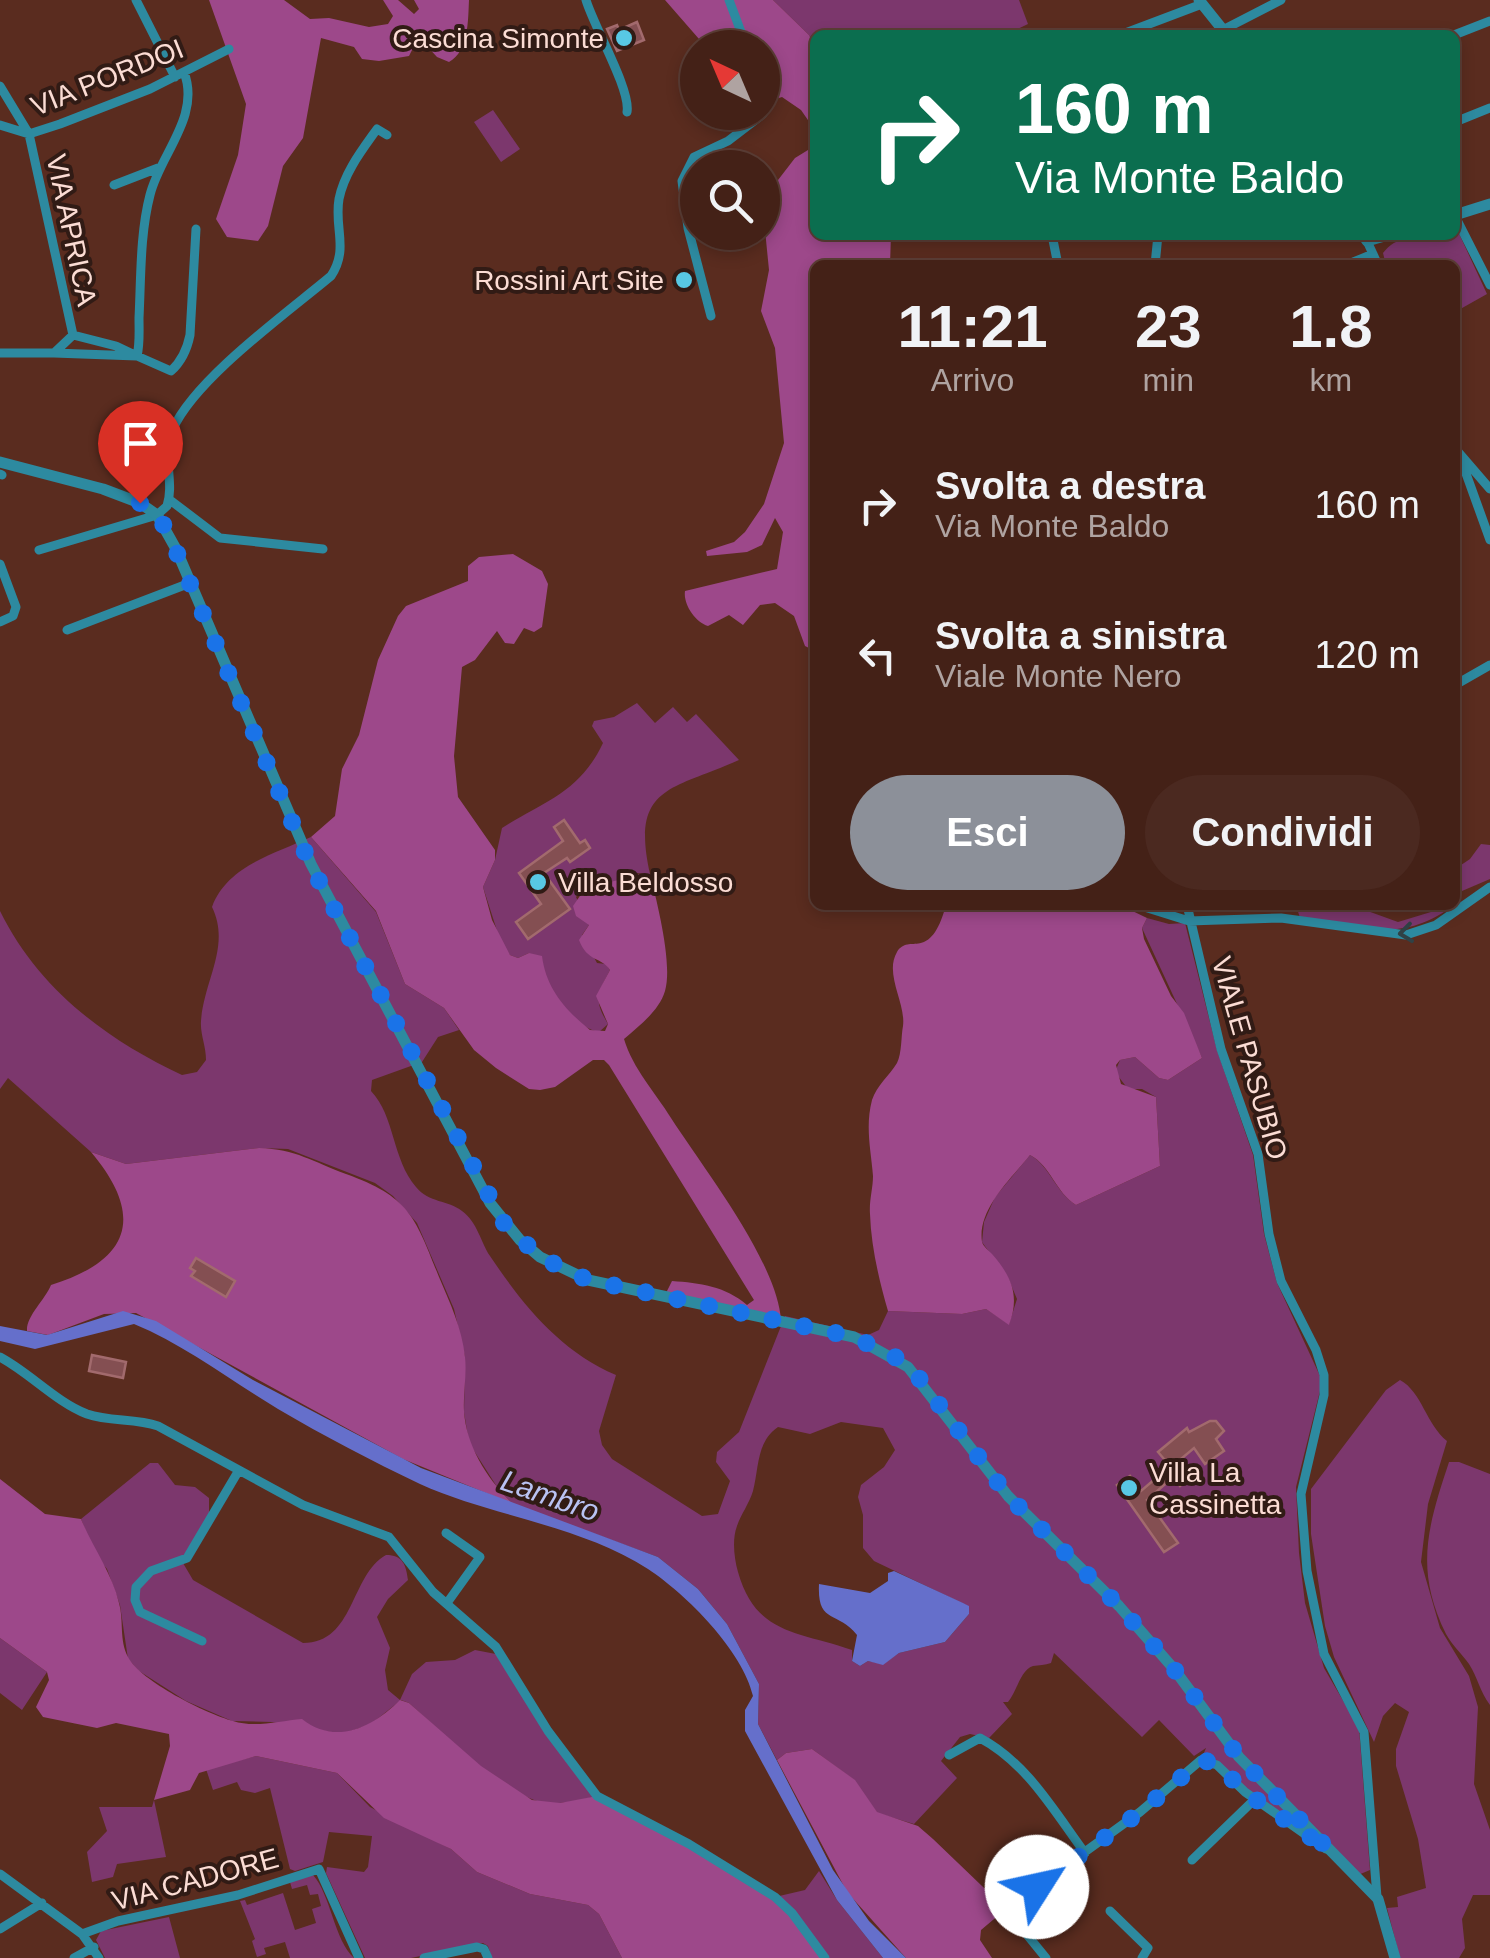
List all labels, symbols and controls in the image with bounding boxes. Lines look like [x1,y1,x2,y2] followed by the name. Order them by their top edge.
[392,23,604,54] place label: Cascina Simonte
[613,27,635,49] marker: Cascina Simonte
[680,30,780,130] north arrow
[680,30,780,250] map controls
[26,33,188,122] street label: VIA PORDOI
[850,70,980,200] icon: right
[1015,70,1213,148] text: 160 m
[680,150,780,250] button: search
[40,152,103,309] street label: VIA APRICA
[1015,152,1344,203] text: Via Monte Baldo
[474,265,664,296] place label: Rossini Art Site
[673,269,695,291] marker: Rossini Art Site
[897,293,1048,360] text: 11:21
[1135,293,1202,360] text: 23
[1289,293,1373,360] text: 1.8
[931,362,1014,398] text: Arrivo
[1143,362,1194,398] text: min
[1310,362,1352,398] text: km
[98,401,183,504] pin
[113,416,168,471] icon: arrive
[935,465,1205,507] text: Svolta a destra
[850,478,905,533] icon: right
[1314,484,1420,526] text: 160 m
[935,508,1169,544] text: Via Monte Baldo
[935,615,1226,657] text: Svolta a sinistra
[850,628,905,683] icon: left
[1314,634,1420,676] text: 120 m
[935,658,1182,694] text: Viale Monte Nero
[850,775,1125,890] button: Esci
[1145,775,1420,890] button: Condividi
[558,867,733,898] place label: Villa Beldosso
[527,871,549,893] marker: Villa Beldosso
[1398,922,1414,943] one-way arrow
[1206,953,1293,1163] street label: VIALE PASUBIO
[1149,1457,1282,1520] place label: Villa La Cassinetta
[497,1463,604,1528] water label: Lambro
[1118,1477,1140,1499] marker: Villa La Cassinetta
[985,1835,1089,1939] position arrow
[108,1842,282,1917] street label: VIA CADORE

